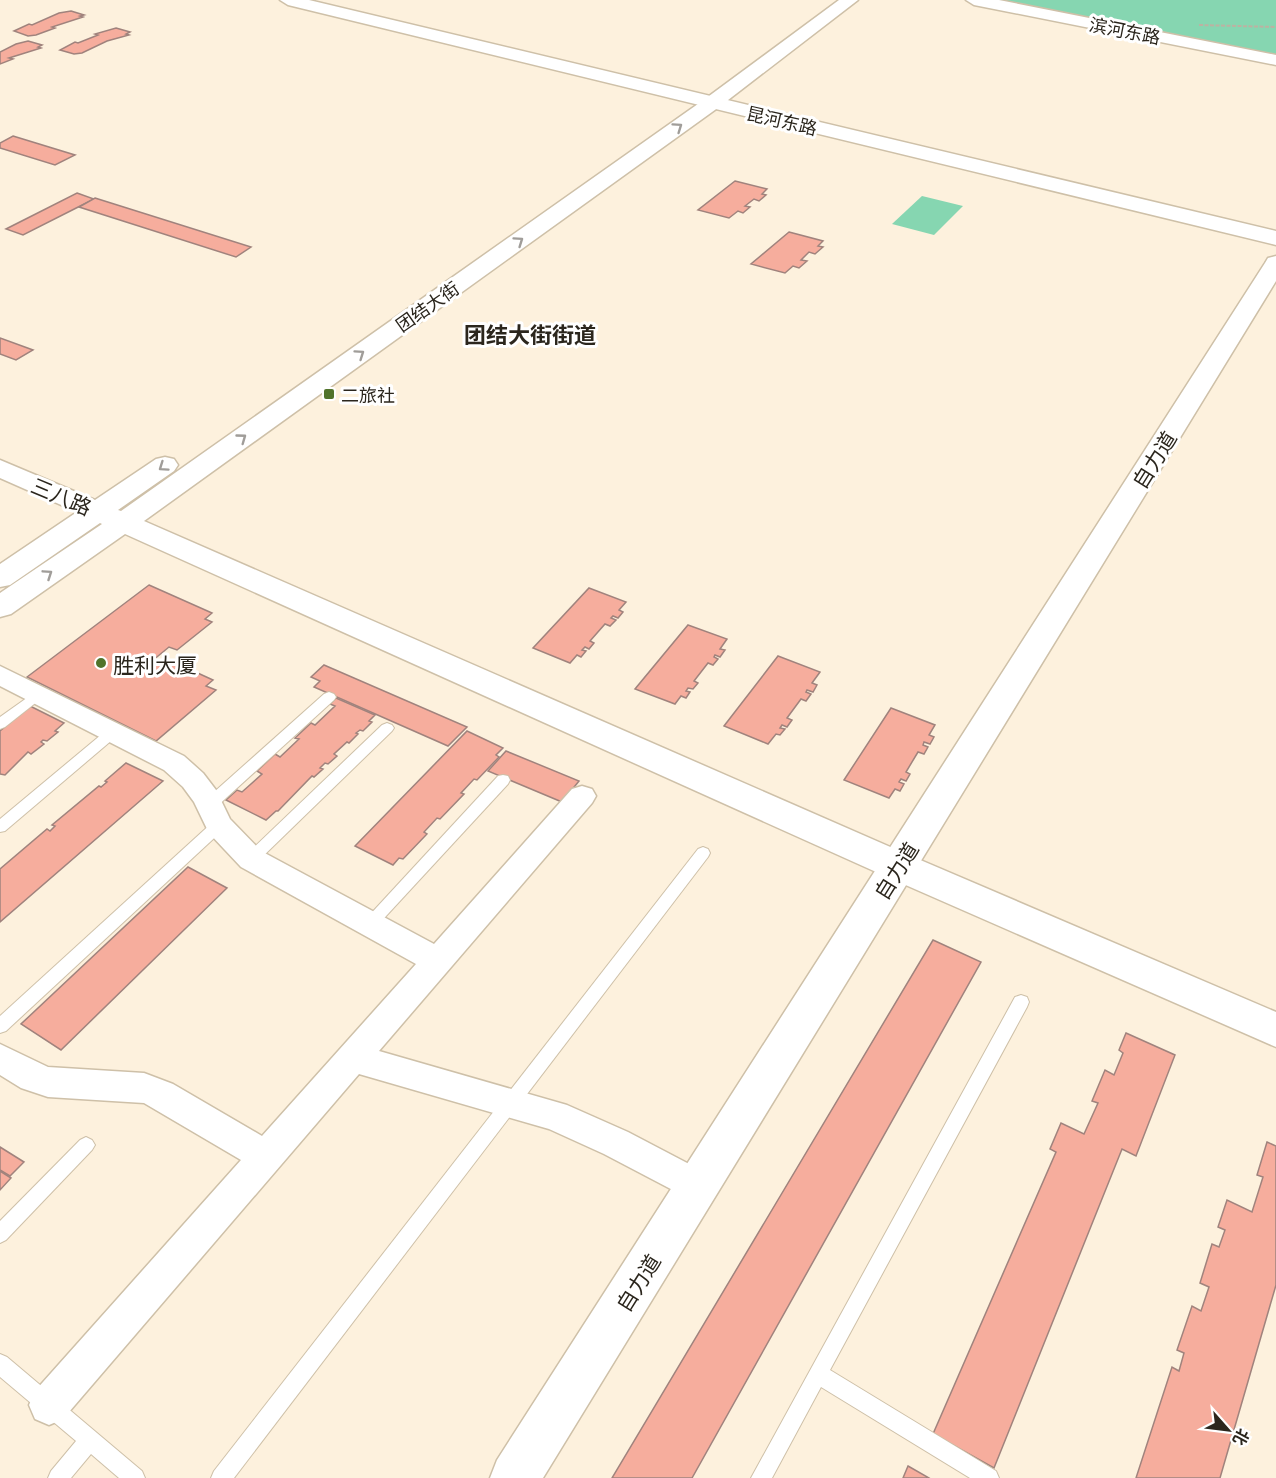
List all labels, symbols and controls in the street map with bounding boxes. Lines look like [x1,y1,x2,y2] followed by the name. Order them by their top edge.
[1087,10,1163,50] street label: 滨河东路
[744,99,820,141] street label: 昆河东路
[671,124,682,135] one-way arrow
[512,237,523,248] one-way arrow
[390,274,464,338] street label: 团结大街
[464,317,596,350] district label: 团结大街街道
[354,350,365,361] one-way arrow
[341,381,395,408] place label: 二旅社
[322,387,336,401] marker: 二旅社
[1123,424,1183,494] street label: 自力道
[236,434,247,445] one-way arrow
[159,460,170,471] one-way arrow
[27,468,97,522] street label: 三八路
[42,570,53,581] one-way arrow
[113,648,197,679] place label: 胜利大厦
[94,656,108,670] marker: 胜利大厦
[865,835,925,905] street label: 自力道
[607,1247,667,1317] street label: 自力道
[1198,1400,1258,1460] north arrow
[1228,1425,1256,1450] text: 北

